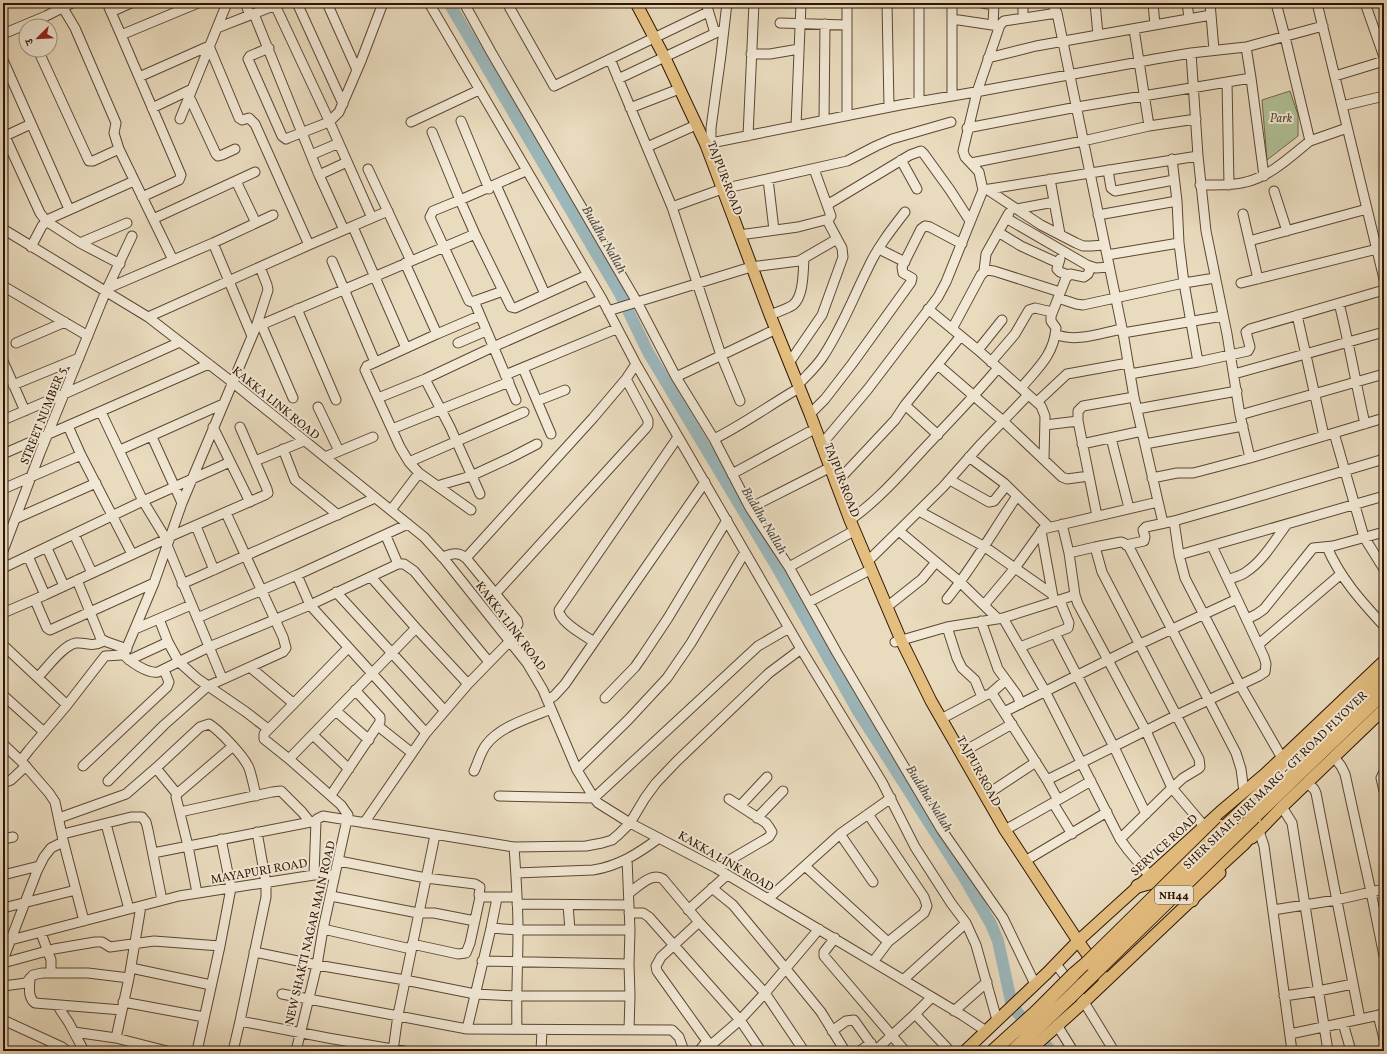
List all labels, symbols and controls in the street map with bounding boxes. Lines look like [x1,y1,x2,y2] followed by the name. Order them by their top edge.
[18,18,58,58] north arrow
[22,35,39,48] text: उ
[1270,111,1293,127] park label: Park
[703,139,746,218] street label: TAJPUR ROAD
[577,203,630,278] water label: Buddha Nallah
[228,364,323,444] street label: KAKKA LINK ROAD
[17,365,71,467] street label: STREET NUMBER 5
[820,441,863,520] street label: TAJPUR ROAD
[736,484,791,559] water label: Buddha Nallah
[471,579,549,675] street label: KAKKA LINK ROAD
[1180,688,1371,873] street label: SHER SHAH SURI MARG - GT ROAD FLYOVER
[952,733,1004,810] street label: TAJPUR ROAD
[901,762,956,836] water label: Buddha Nallah
[1128,811,1202,880] street label: SERVICE ROAD
[675,828,776,896] street label: KAKKA LINK ROAD
[282,839,340,1027] street label: NEW SHAKTI NAGAR MAIN ROAD
[210,856,309,888] street label: MAYAPURI ROAD
[1155,886,1193,904] road number: NH44

